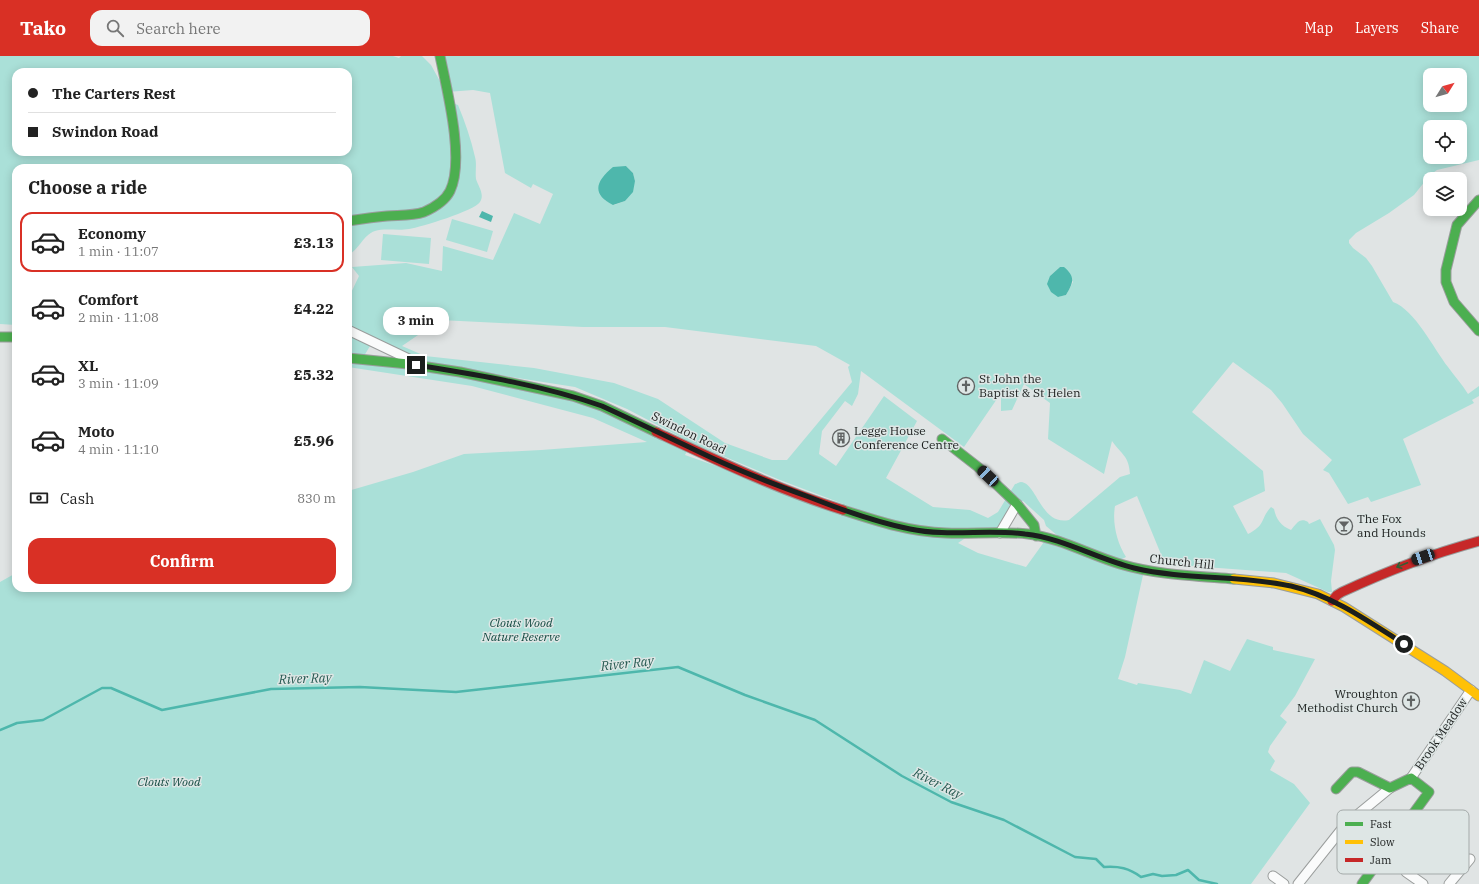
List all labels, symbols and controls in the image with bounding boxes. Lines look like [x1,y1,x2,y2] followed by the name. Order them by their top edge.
[90,10,370,46] search box
[20,16,66,40] text: Tako
[104,17,126,39] icon: search
[136,19,221,38] text: Search here
[1305,19,1333,37] text: Map
[1355,19,1399,37] text: Layers
[1421,19,1459,37] text: Share
[1423,68,1467,112] north arrow
[1423,68,1467,216] map controls
[52,84,175,103] text: The Carters Rest
[1423,120,1467,164] button: locate
[52,122,159,141] text: Swindon Road
[1423,172,1467,216] button: layers
[28,176,147,199] text: Choose a ride
[30,224,66,260] icon: car
[78,224,146,243] text: Economy
[294,233,334,252] text: £3.13
[78,243,159,260] text: 1 min · 11:07
[30,290,66,326] icon: car
[78,290,138,309] text: Comfort
[294,299,334,318] text: £4.22
[383,307,449,335] callout: 3 min
[78,309,159,326] text: 2 min · 11:08
[398,312,434,329] text: 3 min
[30,356,66,392] icon: car
[78,356,98,375] text: XL
[407,356,425,374] route end
[294,365,334,384] text: £5.32
[979,371,1081,400] place label: St John the Baptist & St Helen
[78,375,159,392] text: 3 min · 11:09
[956,376,976,396] church icon: St John the Baptist & St Helen
[650,408,729,457] street label: Swindon Road
[30,422,66,458] icon: car
[78,422,115,441] text: Moto
[854,423,959,452] place label: Legge House Conference Centre
[831,428,851,448] building icon: Legge House Conference Centre
[294,431,334,450] text: £5.96
[78,441,159,458] text: 4 min · 11:10
[975,463,1001,489] car
[28,487,50,509] icon: cash
[60,489,94,508] text: Cash
[297,490,336,507] text: 830 m
[1357,511,1426,540] place label: The Fox and Hounds
[1334,516,1354,536] bar icon: The Fox and Hounds
[28,538,336,584] button: Confirm
[1410,547,1436,567] car
[1149,551,1216,572] street label: Church Hill
[1396,562,1408,570] one-way arrow
[481,615,560,644] park label: Clouts Wood Nature Reserve
[1395,635,1413,653] route start
[599,652,655,675] water label: River Ray
[277,669,333,688] water label: River Ray
[1297,686,1399,715] place label: Wroughton Methodist Church
[1401,691,1421,711] church icon: Wroughton Methodist Church
[1411,694,1471,773] street label: Brook Meadow
[910,763,966,804] water label: River Ray
[138,774,201,789] park label: Clouts Wood
[1337,810,1469,874] legend
[1370,817,1392,831] text: Fast
[1370,835,1395,849] text: Slow
[1370,853,1392,867] text: Jam

